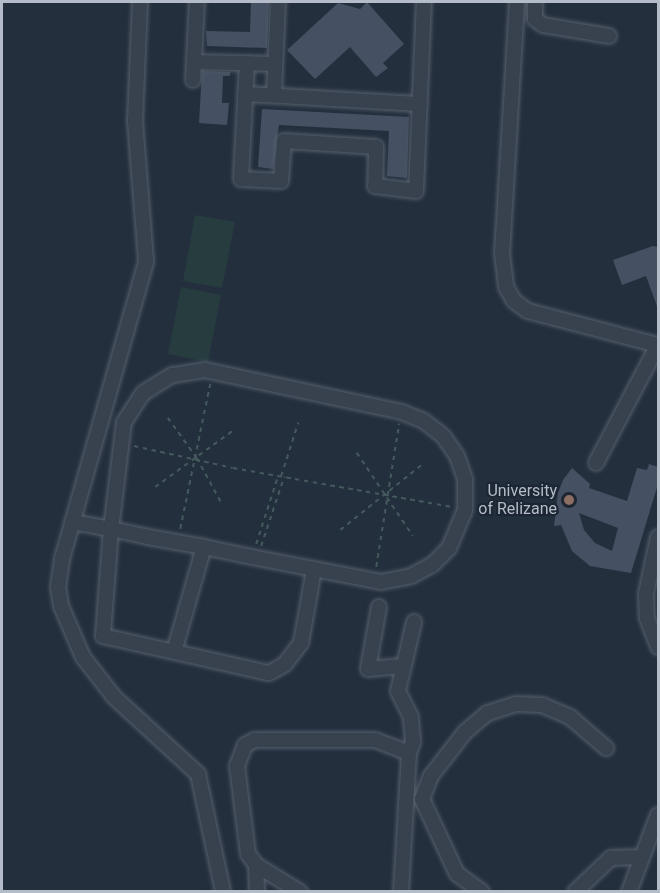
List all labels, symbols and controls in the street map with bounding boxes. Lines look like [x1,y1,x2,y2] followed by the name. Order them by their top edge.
[478,481,557,519] place label: University of Relizane
[562,493,576,507] marker: University of Relizane

